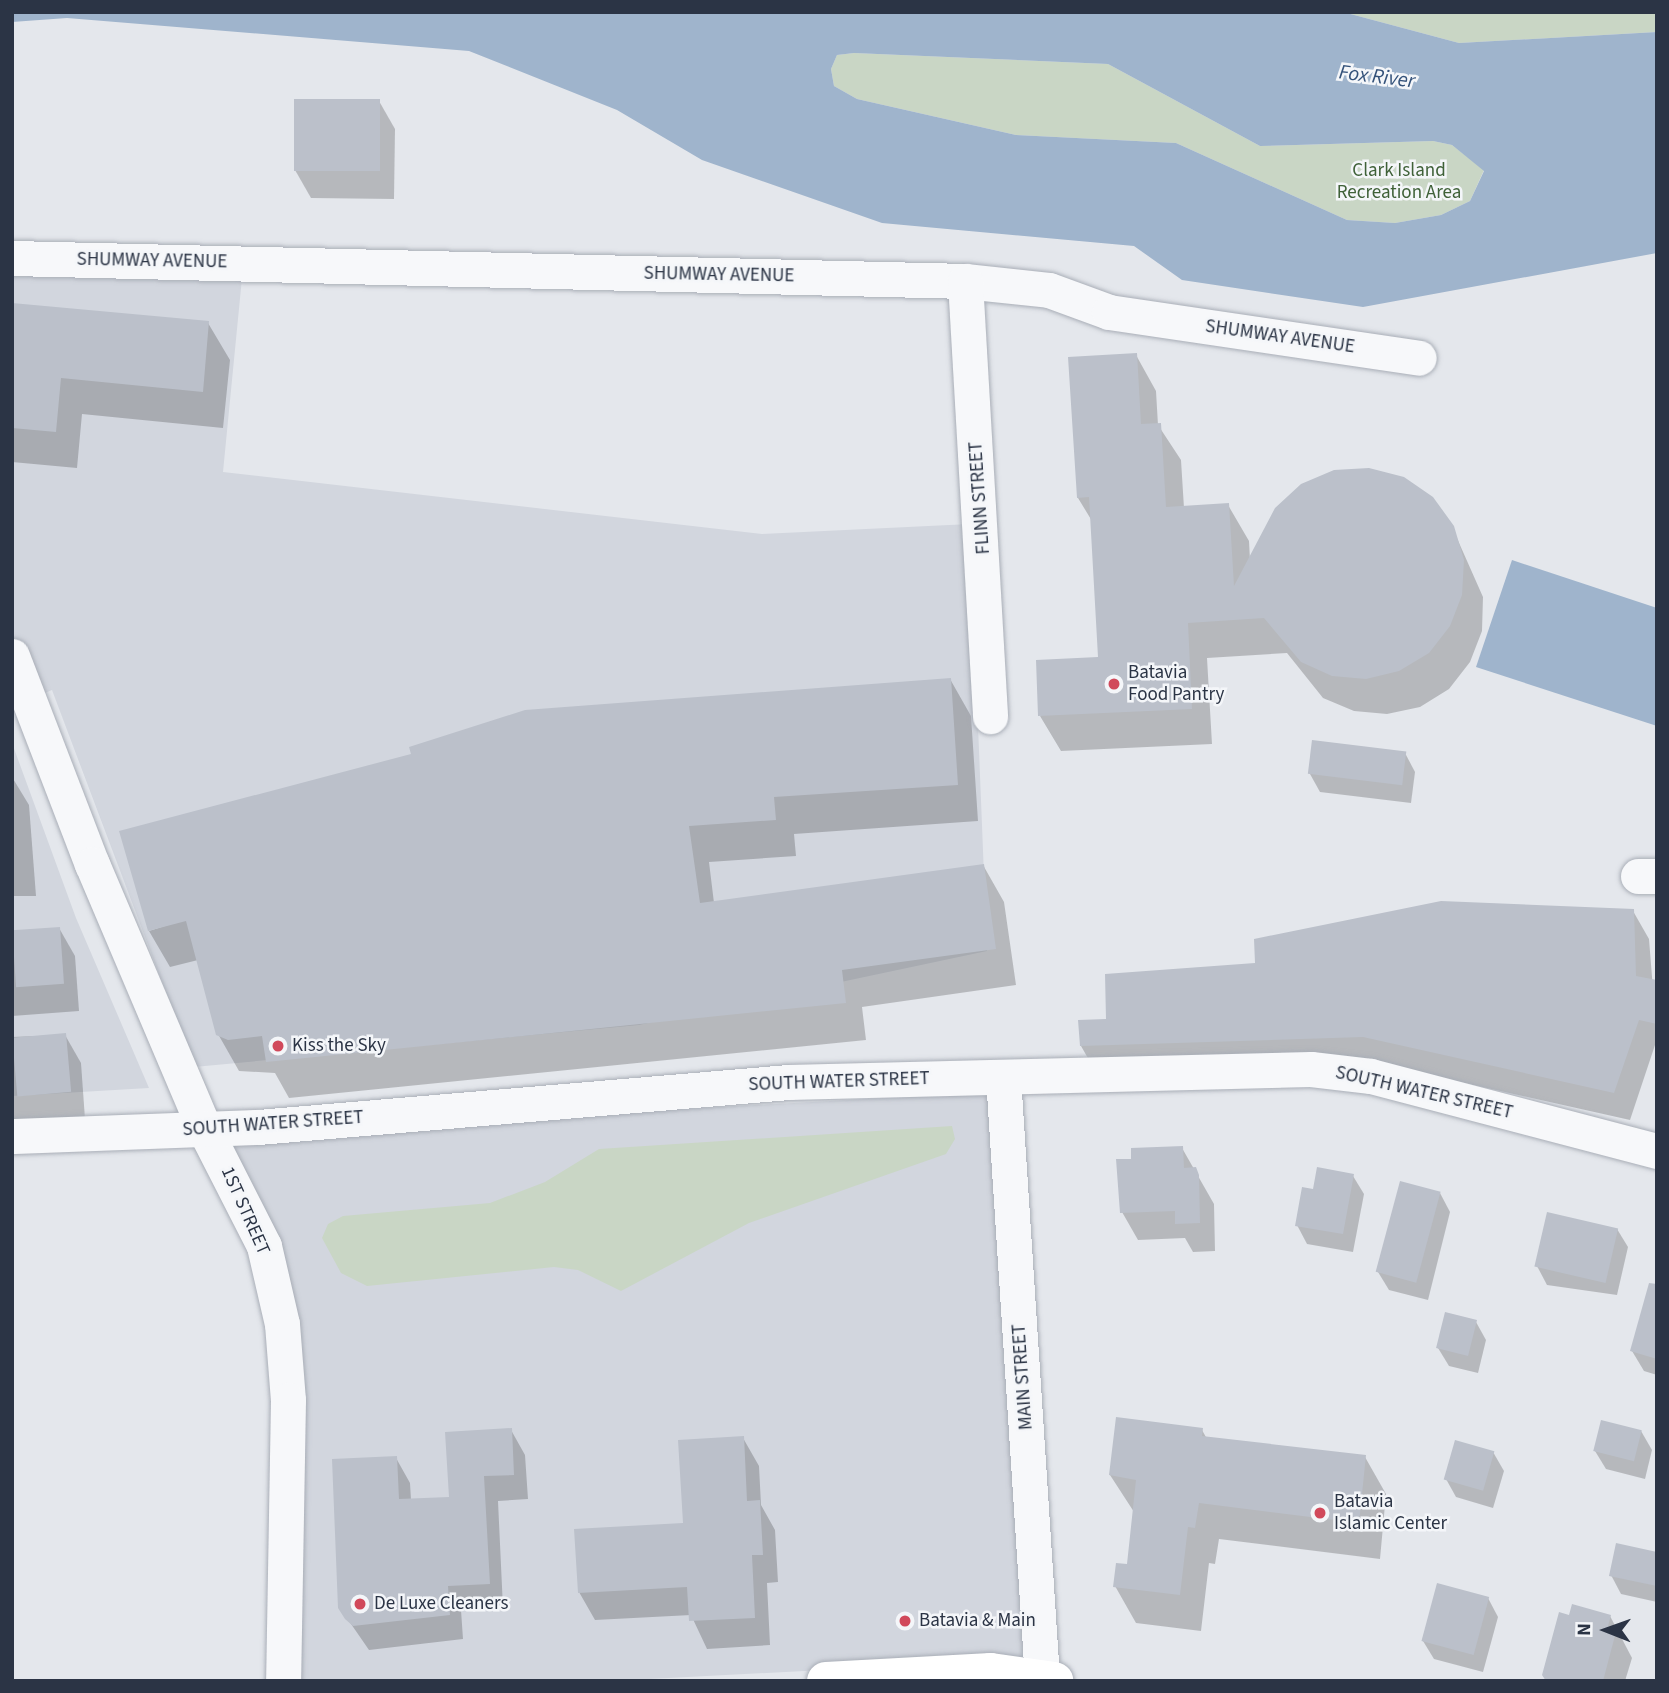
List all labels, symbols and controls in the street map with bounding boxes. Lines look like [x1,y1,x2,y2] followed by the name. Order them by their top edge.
[1337,59,1417,93] water label: Fox River
[1337,160,1461,204] park label: Clark Island Recreation Area
[76,248,228,274] street label: SHUMWAY AVENUE
[643,262,795,288] street label: SHUMWAY AVENUE
[1204,315,1356,359] street label: SHUMWAY AVENUE
[965,441,995,555] street label: FLINN STREET
[1128,662,1224,706] place label: Batavia Food Pantry
[1106,676,1122,692] marker: Batavia Food Pantry
[292,1035,386,1057] place label: Kiss the Sky
[270,1038,286,1054] marker: Kiss the Sky
[1333,1061,1515,1125] street label: SOUTH WATER STREET
[748,1067,930,1097] street label: SOUTH WATER STREET
[182,1106,364,1142] street label: SOUTH WATER STREET
[215,1163,275,1259] street label: 1ST STREET
[1008,1323,1038,1431] street label: MAIN STREET
[1334,1491,1447,1535] place label: Batavia Islamic Center
[1312,1505,1328,1521] marker: Batavia Islamic Center
[374,1593,508,1615] place label: De Luxe Cleaners
[1571,1595,1641,1665] north arrow
[352,1596,368,1612] marker: De Luxe Cleaners
[919,1610,1036,1632] place label: Batavia & Main
[897,1613,913,1629] marker: Batavia & Main
[1571,1623,1598,1636] text: N

